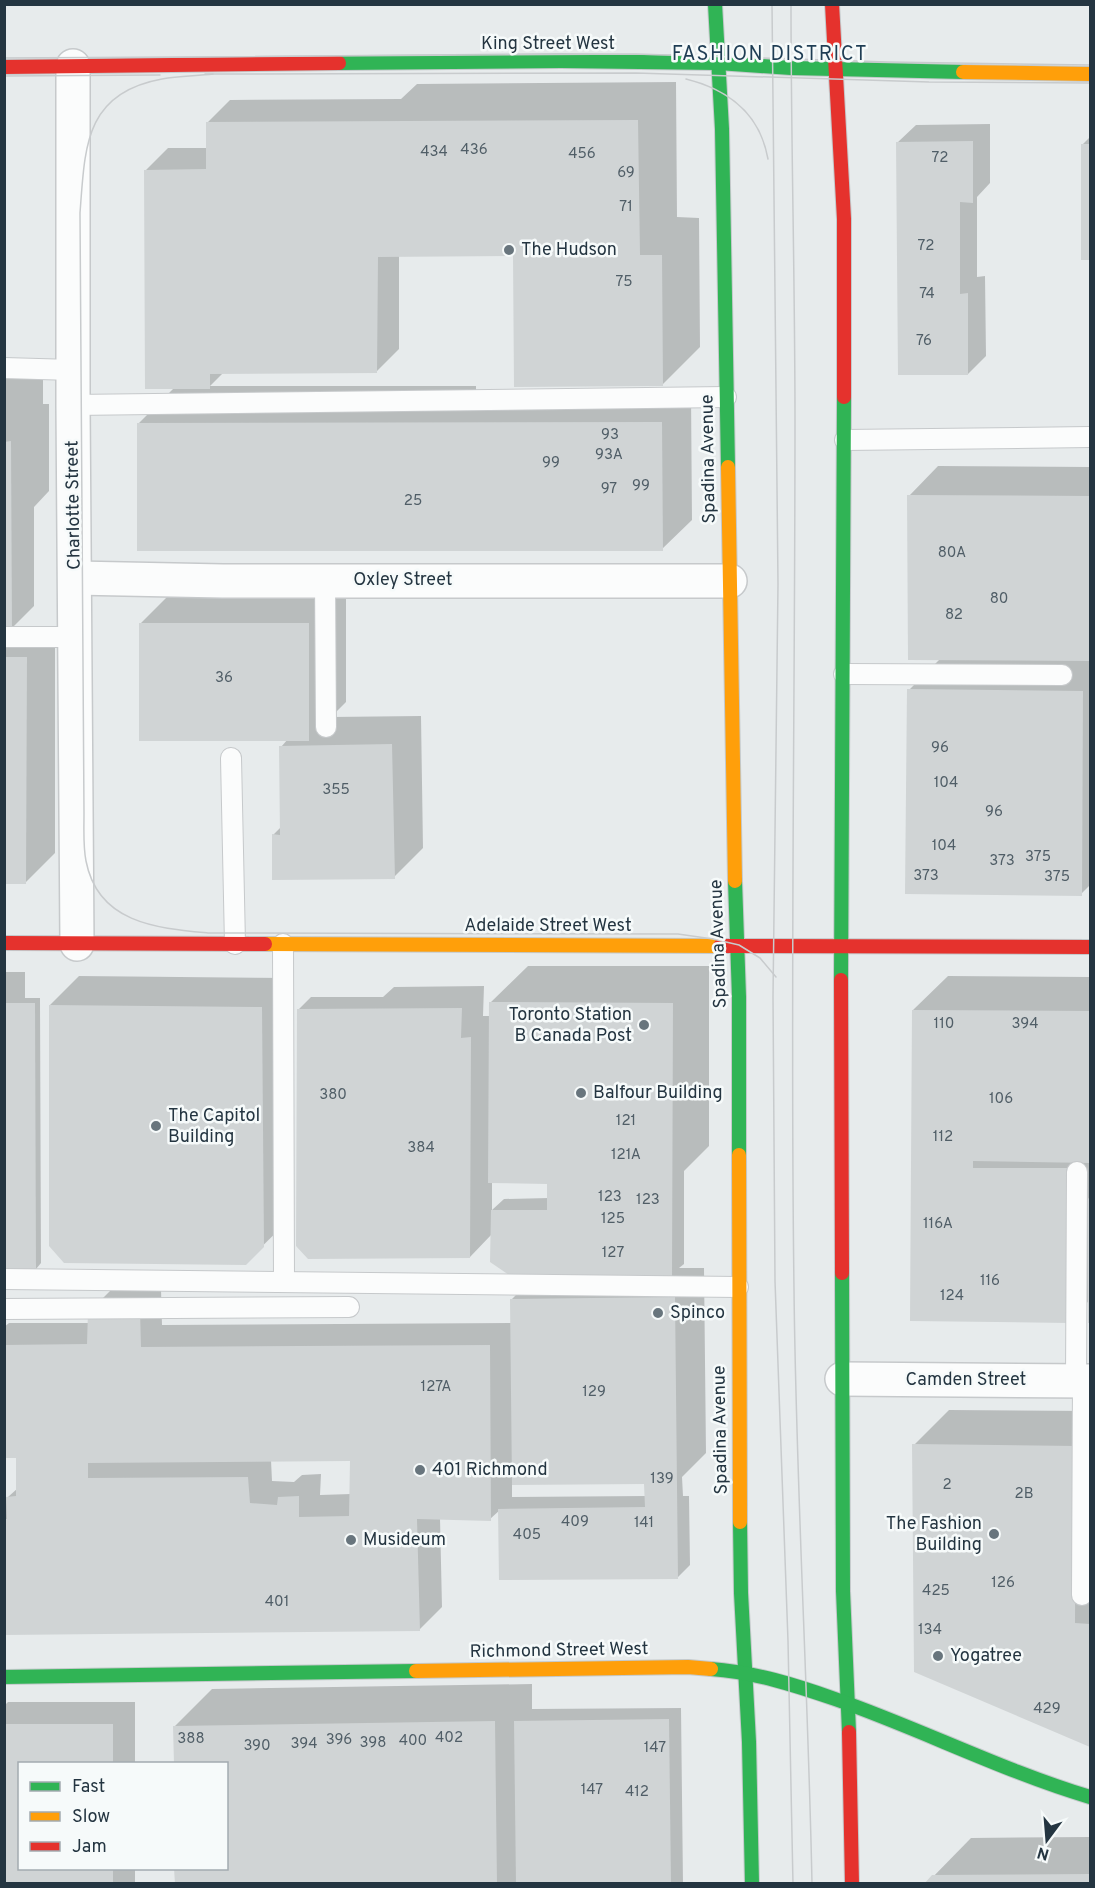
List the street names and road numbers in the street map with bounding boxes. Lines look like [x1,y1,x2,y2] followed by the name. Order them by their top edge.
[481,33,615,56] street label: King Street West
[696,394,722,524] street label: Spadina Avenue
[61,440,87,570] street label: Charlotte Street
[353,569,453,592] street label: Oxley Street
[705,879,733,1009] street label: Spadina Avenue
[464,915,632,938] street label: Adelaide Street West
[708,1365,734,1495] street label: Spadina Avenue
[906,1369,1026,1392] street label: Camden Street
[469,1638,649,1664] street label: Richmond Street West

